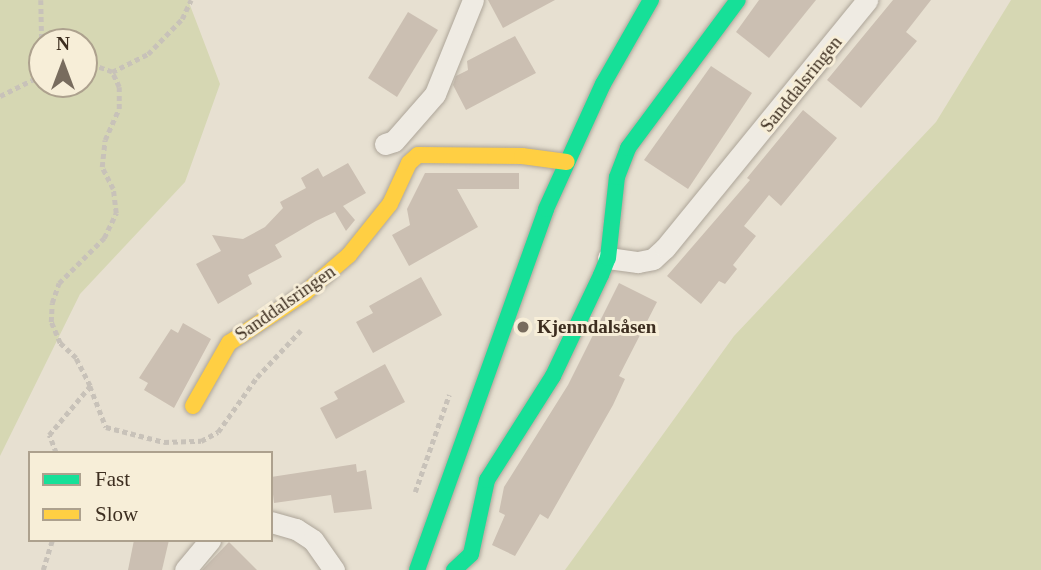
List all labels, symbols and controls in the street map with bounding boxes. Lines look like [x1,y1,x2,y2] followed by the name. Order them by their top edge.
[28,28,98,98] north arrow
[755,31,847,137] street label: Sanddalsringen
[56,33,70,54] text: N
[230,260,340,346] street label: Sanddalsringen
[537,316,656,338] place label: Kjenndalsåsen
[515,319,531,335] marker: Kjenndalsåsen
[28,451,273,542] legend
[95,467,130,491] text: Fast
[95,502,138,526] text: Slow

